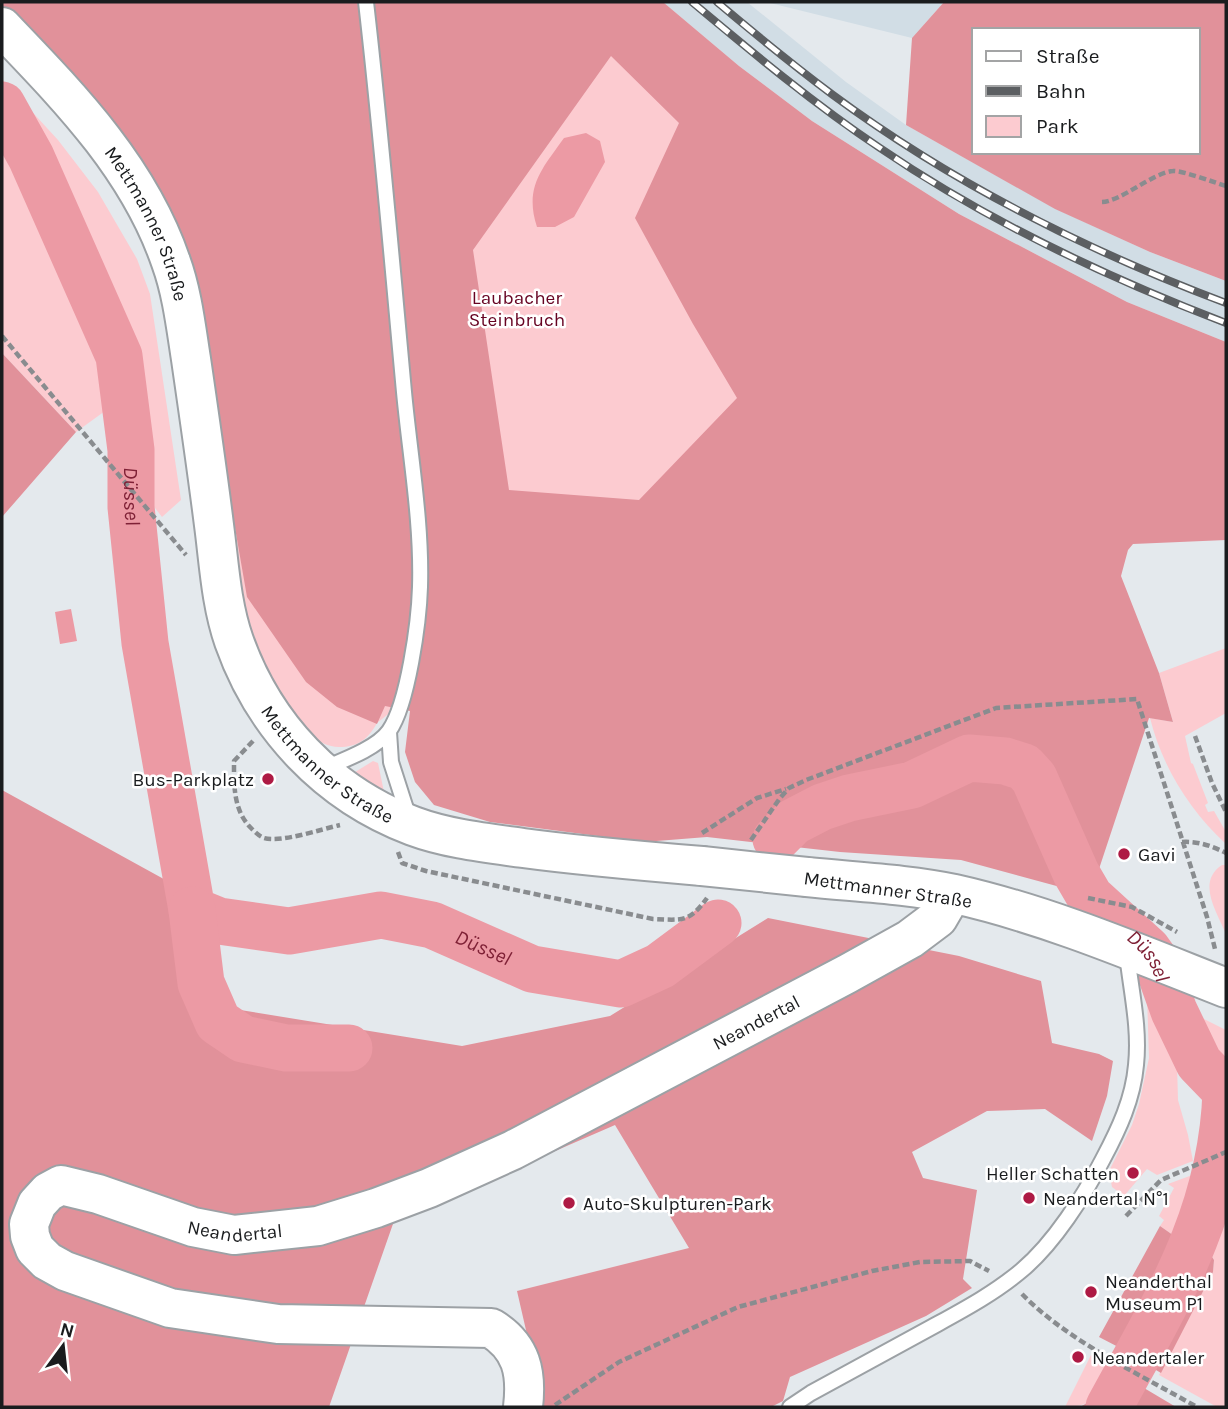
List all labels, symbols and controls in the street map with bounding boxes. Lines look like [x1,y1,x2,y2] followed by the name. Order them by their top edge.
[972,28,1200,154] legend
[1036,44,1099,68] text: Straße
[1036,79,1086,103] text: Bahn
[1036,114,1079,138] text: Park
[100,142,191,303] street label: Mettmanner Straße
[469,287,565,331] park label: Laubacher Steinbruch
[119,467,145,527] water label: Düssel
[256,701,397,828] street label: Mettmanner Straße
[132,769,254,791] place label: Bus-Parkplatz
[260,771,276,787] marker: Bus-Parkplatz
[1138,844,1176,866] place label: Gavi
[1116,846,1132,862] marker: Gavi
[802,867,973,913] street label: Mettmanner Straße
[452,925,515,970] water label: Düssel
[1122,925,1175,985] water label: Düssel
[709,991,804,1055] street label: Neandertal
[986,1163,1119,1185] place label: Heller Schatten
[1125,1165,1141,1181] marker: Heller Schatten
[1043,1188,1169,1210] place label: Neandertal N°1
[1021,1190,1037,1206] marker: Neandertal N°1
[583,1193,772,1215] place label: Auto-Skulpturen-Park
[561,1195,577,1211] marker: Auto-Skulpturen-Park
[186,1216,284,1247] street label: Neandertal
[1105,1271,1212,1315] place label: Neanderthal Museum P1
[1083,1284,1099,1300] marker: Neanderthal Museum P1
[28,1311,98,1381] north arrow
[58,1318,77,1343] text: N
[1092,1347,1204,1369] place label: Neandertaler
[1070,1349,1086,1365] marker: Neandertaler

